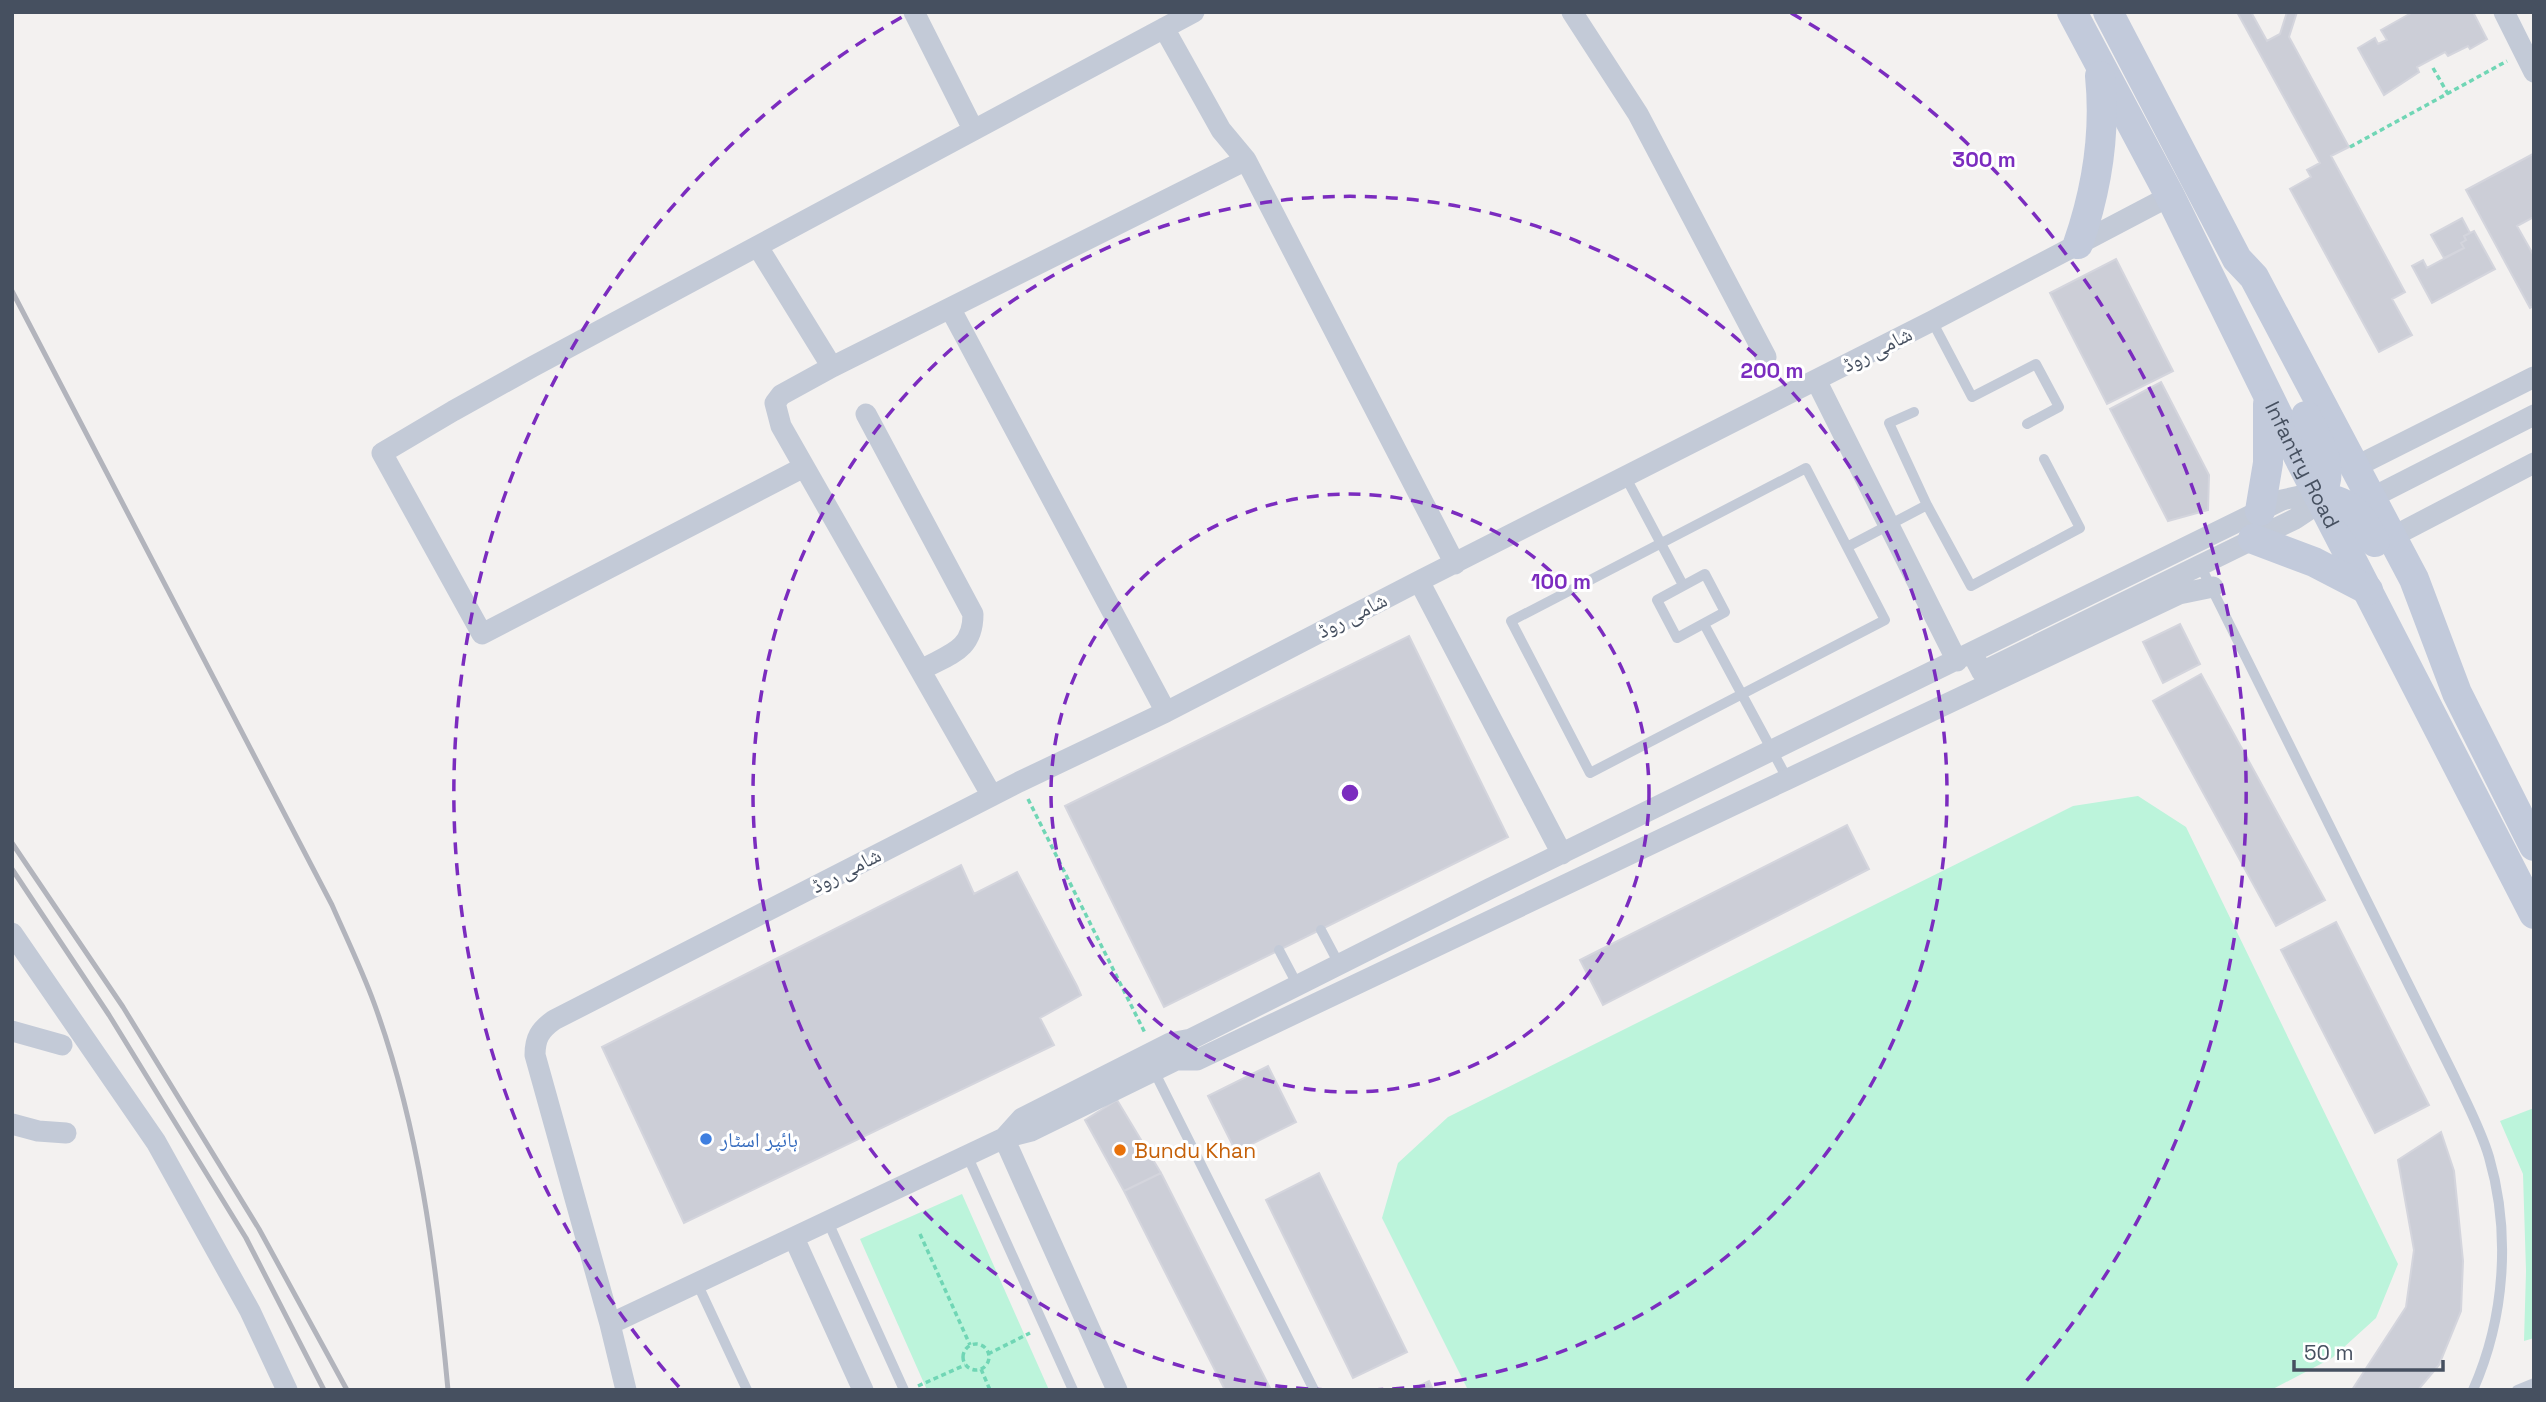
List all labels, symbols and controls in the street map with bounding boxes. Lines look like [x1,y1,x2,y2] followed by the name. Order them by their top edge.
[1952,146,2016,173] text: 300 m
[1837,320,1917,378] street label: شامی روڈ
[1741,357,1803,384] text: 200 m
[2259,396,2346,533] street label: Infantry Road
[1531,568,1591,595] text: 100 m
[1312,586,1392,644] street label: شامی روڈ
[1338,781,1362,805] centre of rings
[806,841,886,899] street label: شامی روڈ
[719,1126,798,1153] place label: ہائپر اسٹار
[698,1131,714,1147] marker: ہائپر اسٹار
[1134,1137,1256,1164] place label: Bundu Khan
[1112,1142,1128,1158] marker: Bundu Khan
[2294,1328,2443,1372] scale bar
[2304,1339,2354,1366] text: 50 m

